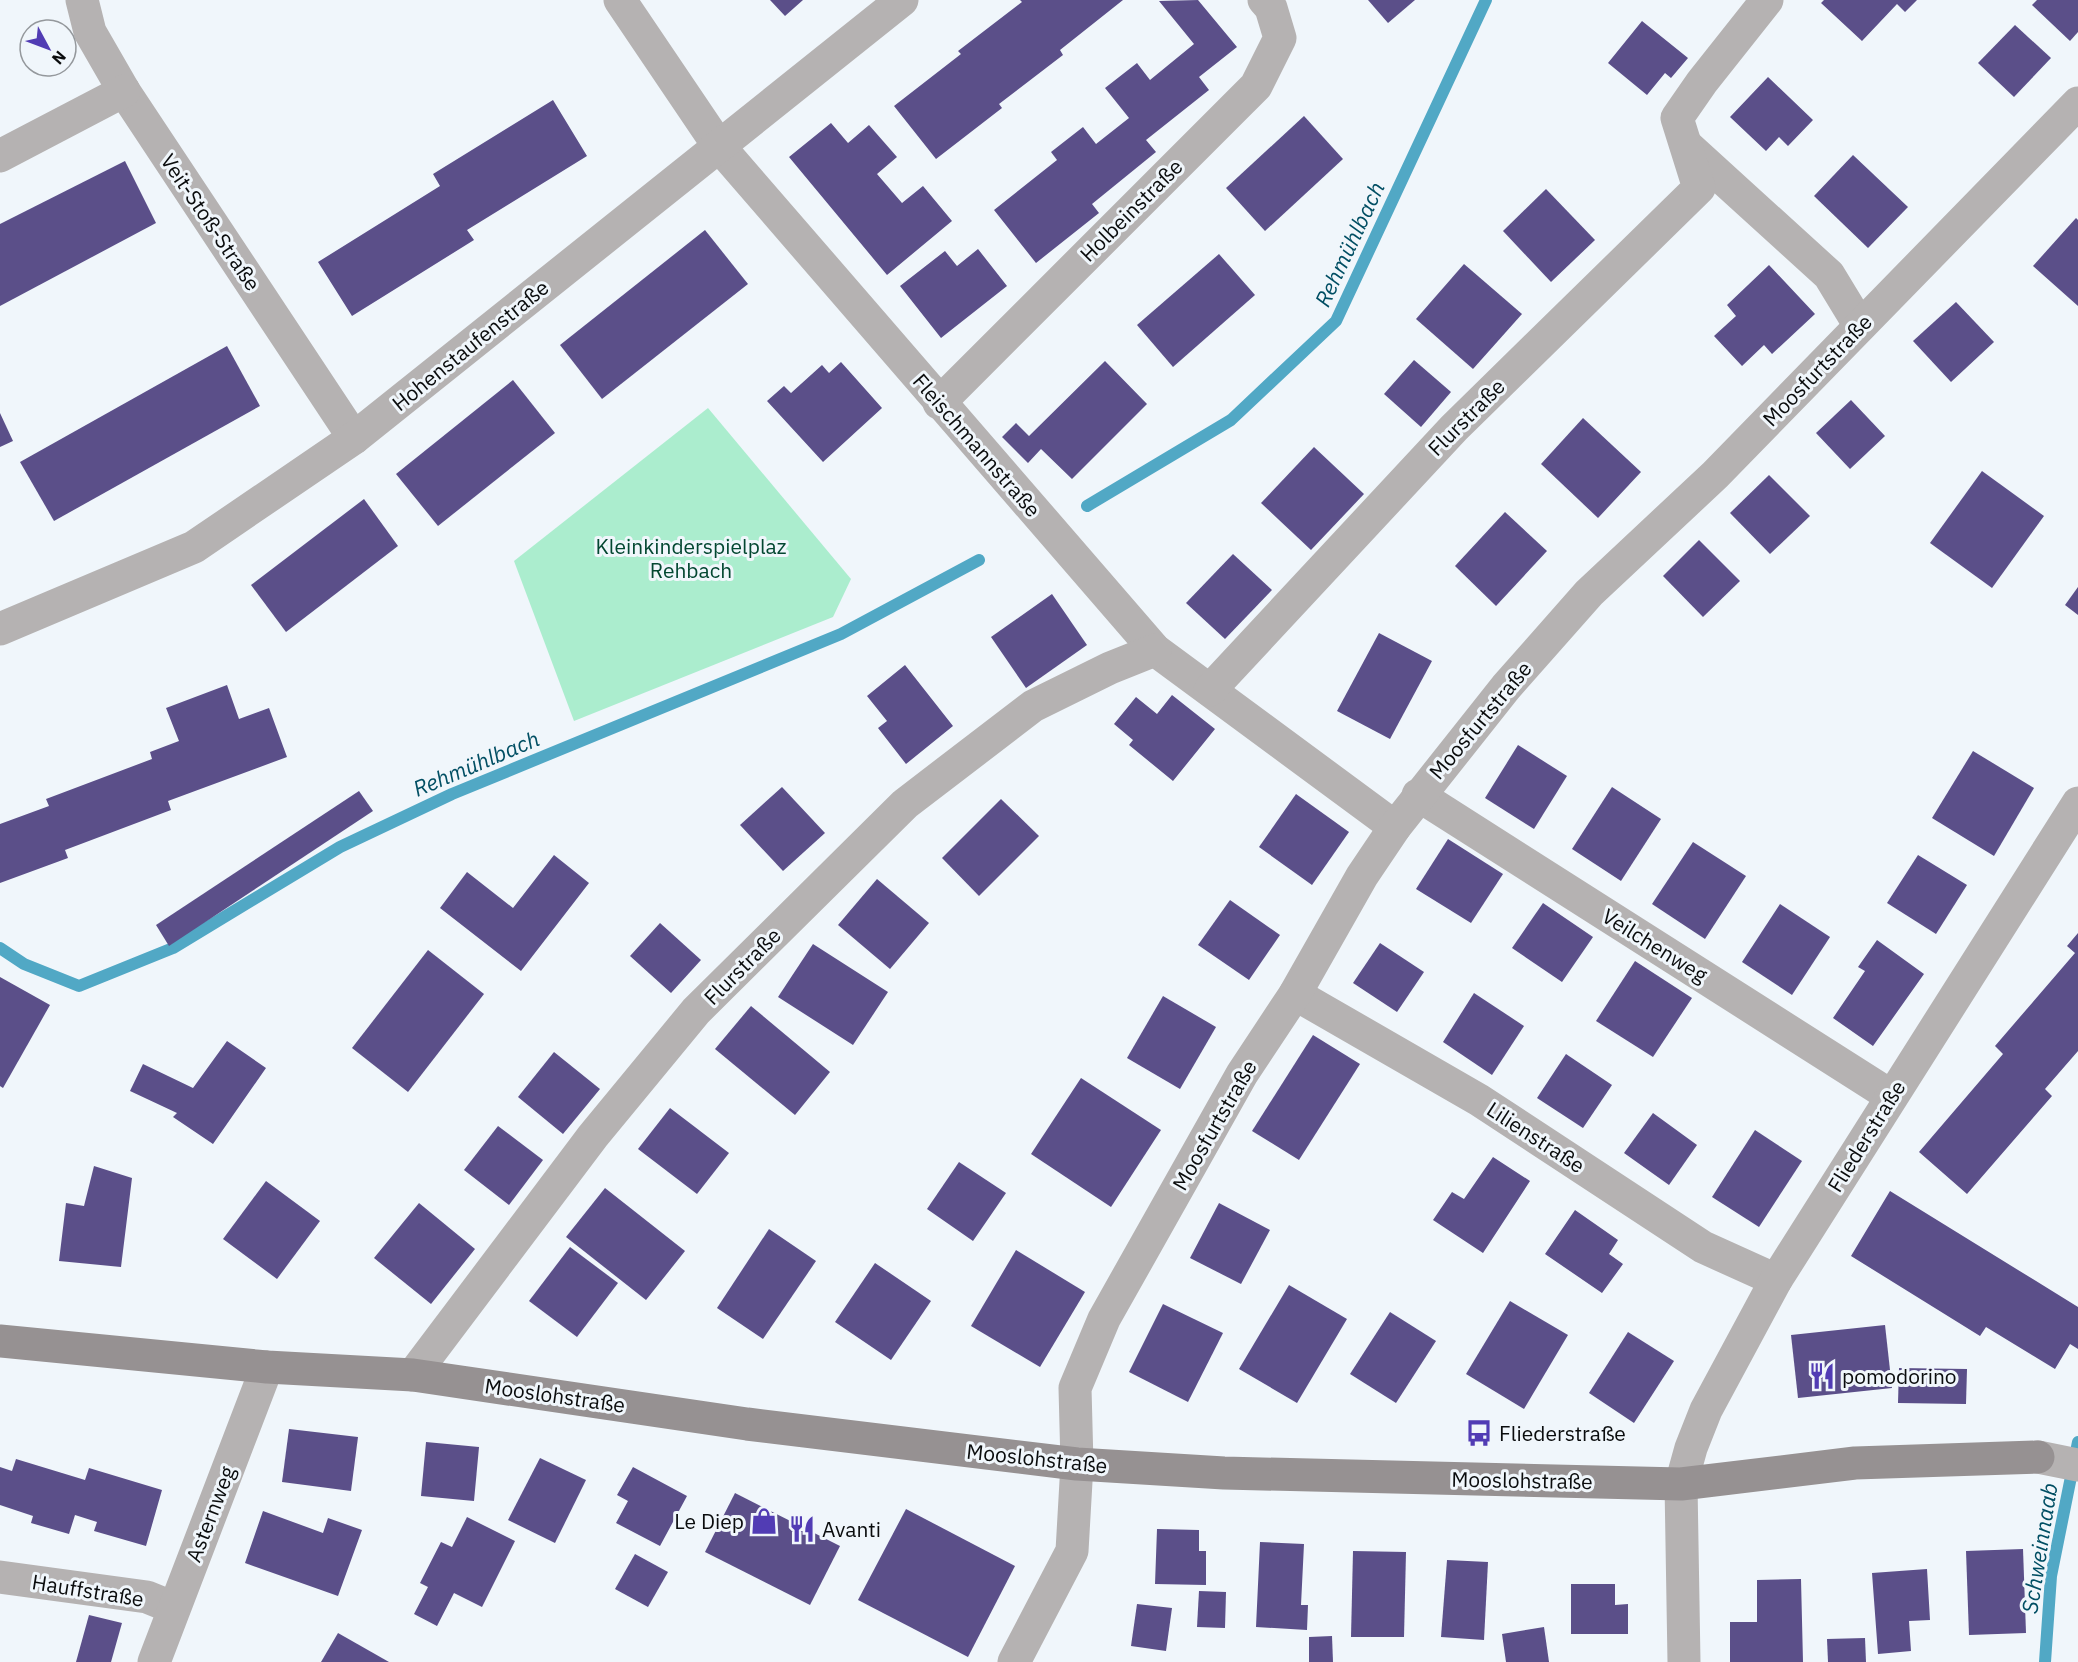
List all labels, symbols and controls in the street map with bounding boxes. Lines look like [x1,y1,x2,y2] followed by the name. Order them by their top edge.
[18,18,78,78] north arrow
[48,47,71,69] text: N
[155,148,267,296] street label: Veit-Stoß-Straße
[1074,153,1188,267] street label: Holbeinstraße
[1307,177,1391,311] water label: Rehmühlbach
[386,273,554,417] street label: Hohenstaufenstraße
[1756,308,1878,432] street label: Moosfurtstraße
[907,367,1047,523] street label: Fleischmannstraße
[1421,372,1511,462] street label: Flurstraße
[595,532,787,584] park label: Kleinkinderspielplaz Rehbach
[1422,655,1538,785] street label: Moosfurtstraße
[408,723,544,803] water label: Rehmühlbach
[1597,902,1713,988] street label: Veilchenweg
[697,921,787,1011] street label: Flurstraße
[1165,1055,1263,1195] street label: Moosfurtstraße
[1821,1075,1911,1197] street label: Fliederstraße
[1482,1095,1590,1179] street label: Lilienstraße
[1807,1361,1837,1391] restaurant icon: pomodorino
[1842,1362,1957,1390] place label: pomodorino
[483,1371,627,1419] street label: Mooslohstraße
[1464,1418,1494,1448] bus stop icon: Fliederstraße
[1499,1419,1626,1447] place label: Fliederstraße
[965,1437,1109,1479] street label: Mooslohstraße
[179,1462,241,1566] street label: Asternweg
[1451,1465,1593,1495] street label: Mooslohstraße
[2014,1481,2064,1615] water label: Schweinnaab
[749,1506,779,1536] shop icon: Le Diep
[674,1507,744,1535] place label: Le Diep
[787,1514,817,1544] restaurant icon: Avanti
[822,1515,881,1543] place label: Avanti
[30,1567,146,1613] street label: Hauffstraße

